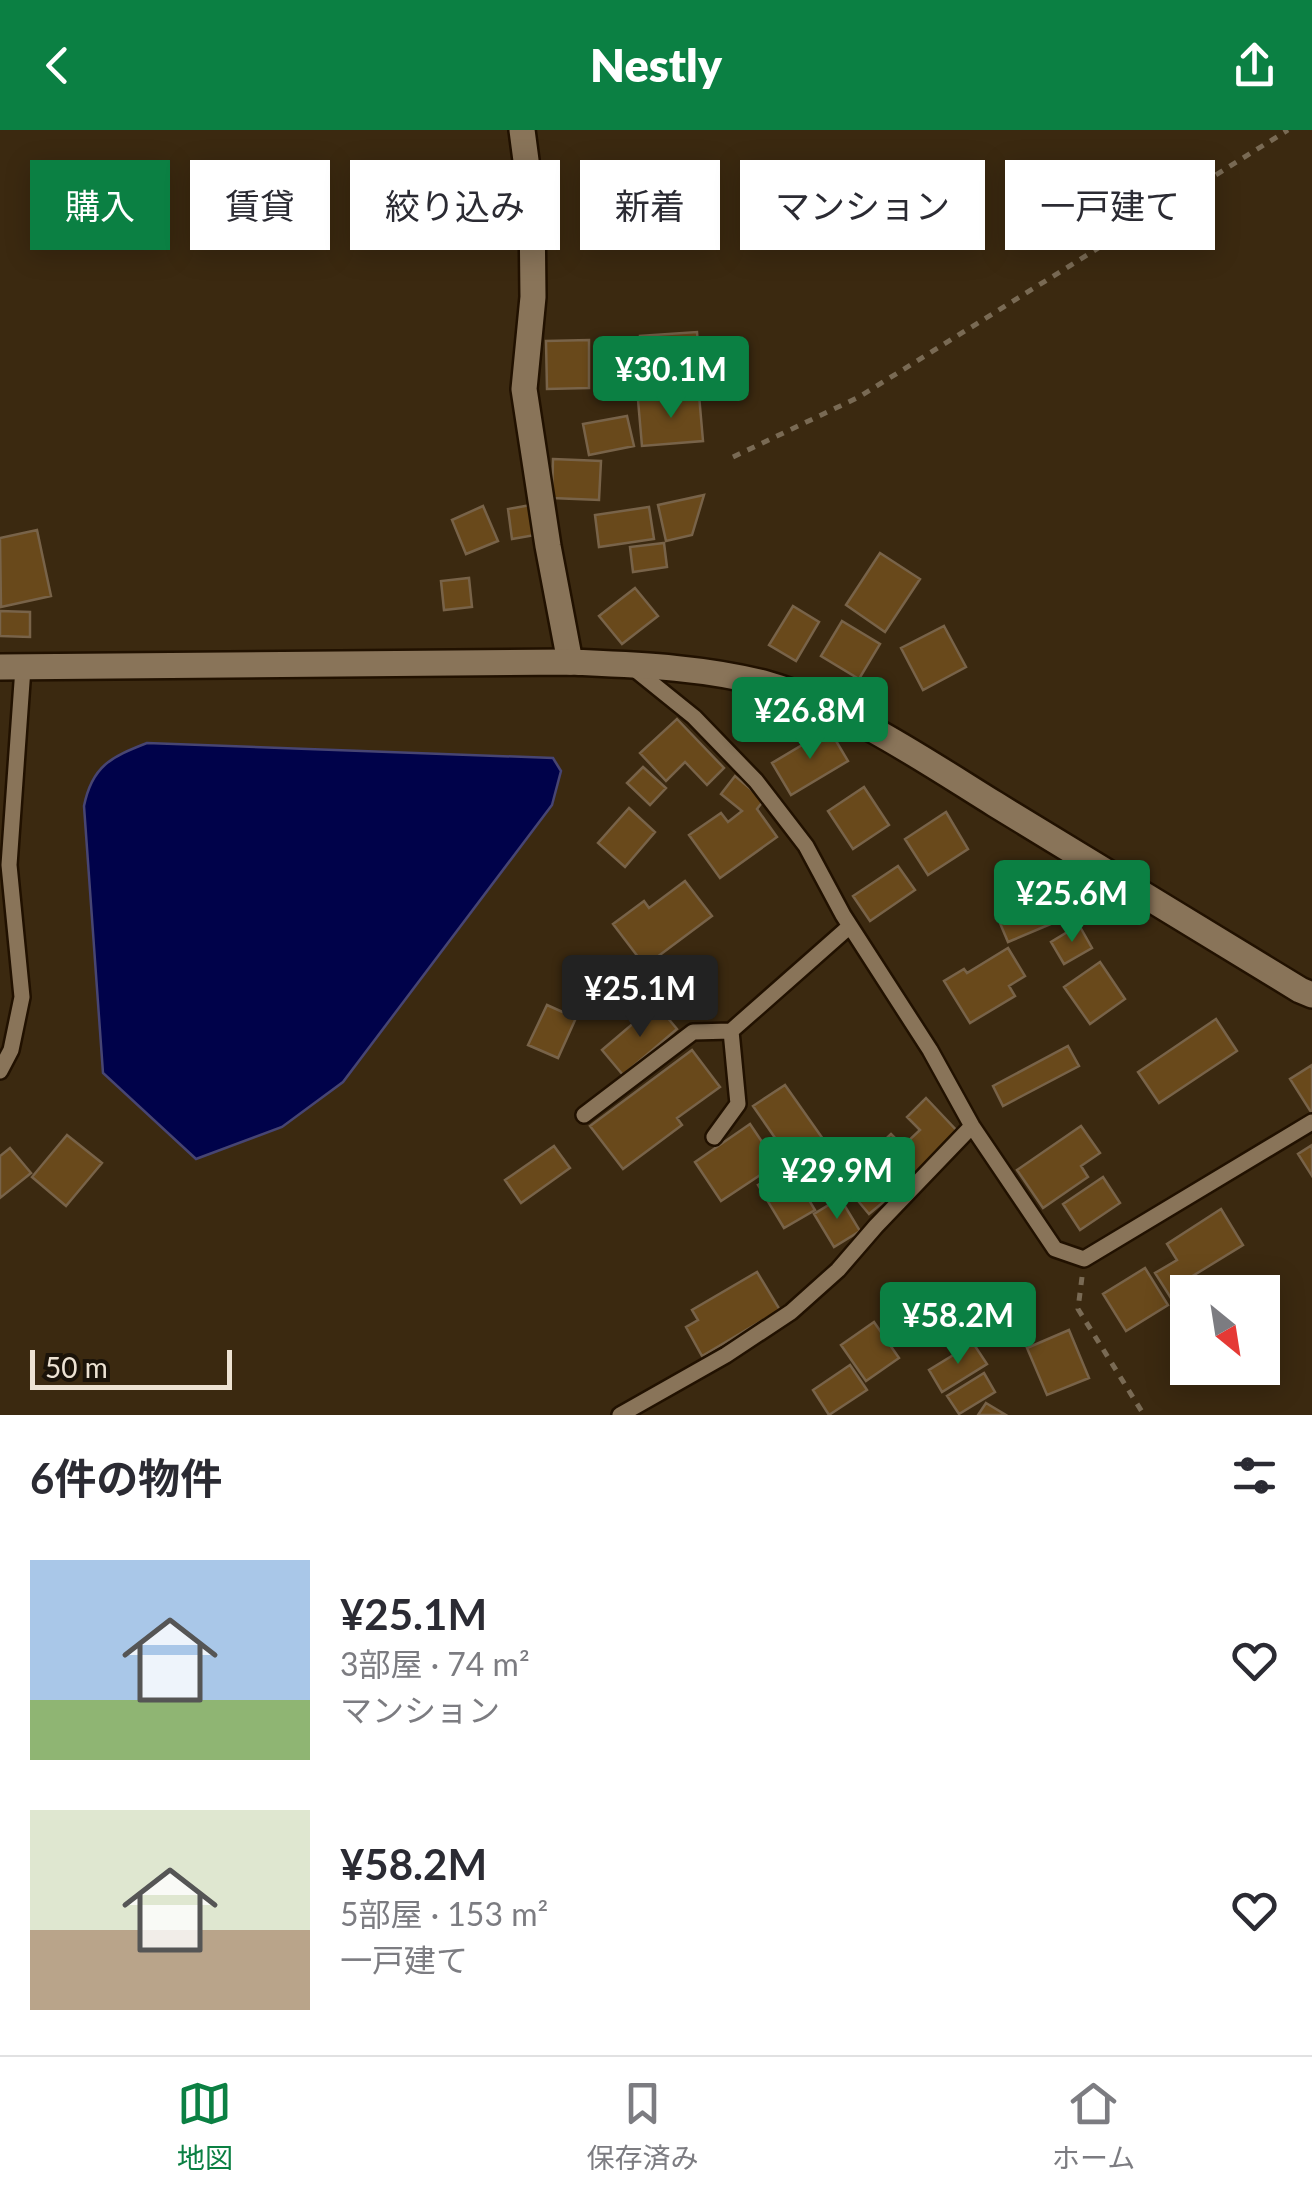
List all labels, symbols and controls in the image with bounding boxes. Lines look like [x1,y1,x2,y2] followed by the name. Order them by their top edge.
[30,38,85,93] icon: back
[590,38,722,92] text: Nestly
[1227,38,1282,93] icon: share
[30,160,170,250] chip: 購入
[190,160,330,250] chip: 賃貸
[350,160,560,250] chip: 絞り込み
[580,160,720,250] chip: 新着
[740,160,985,250] chip: マンション
[1005,160,1215,250] chip: 一戸建て
[590,336,752,421] pin: ¥30.1M
[615,349,727,388] text: ¥30.1M
[729,677,891,762] pin: ¥26.8M
[754,690,866,729] text: ¥26.8M
[991,860,1153,945] pin: ¥25.6M
[1016,873,1128,912] text: ¥25.6M
[559,955,721,1040] pin: ¥25.1M
[584,968,696,1007] text: ¥25.1M
[756,1137,918,1222] pin: ¥29.9M
[781,1150,893,1189] text: ¥29.9M
[1170,1275,1280,1385] north arrow
[1170,1275,1280,1385] map controls
[877,1282,1039,1367] pin: ¥58.2M
[902,1295,1014,1334] text: ¥58.2M
[30,1345,232,1390] scale bar
[45,1350,108,1384] text: 50 m
[1227,1448,1282,1503] icon: filters
[30,1453,222,1503] text: 6件の物件
[340,1589,487,1639] text: ¥25.1M
[110,1600,230,1720] icon: home
[1227,1633,1282,1688] icon: heart
[340,1644,530,1683] text: 3部屋 · 74 m²
[340,1690,500,1729] text: マンション
[340,1839,487,1889] text: ¥58.2M
[110,1850,230,1970] icon: home
[1227,1883,1282,1938] icon: heart
[340,1894,548,1933] text: 5部屋 · 153 m²
[340,1940,468,1979] text: 一戸建て
[177,2076,233,2176] tab: 地図
[586,2076,698,2176] tab: 保存済み
[1052,2076,1135,2176] tab: ホーム

